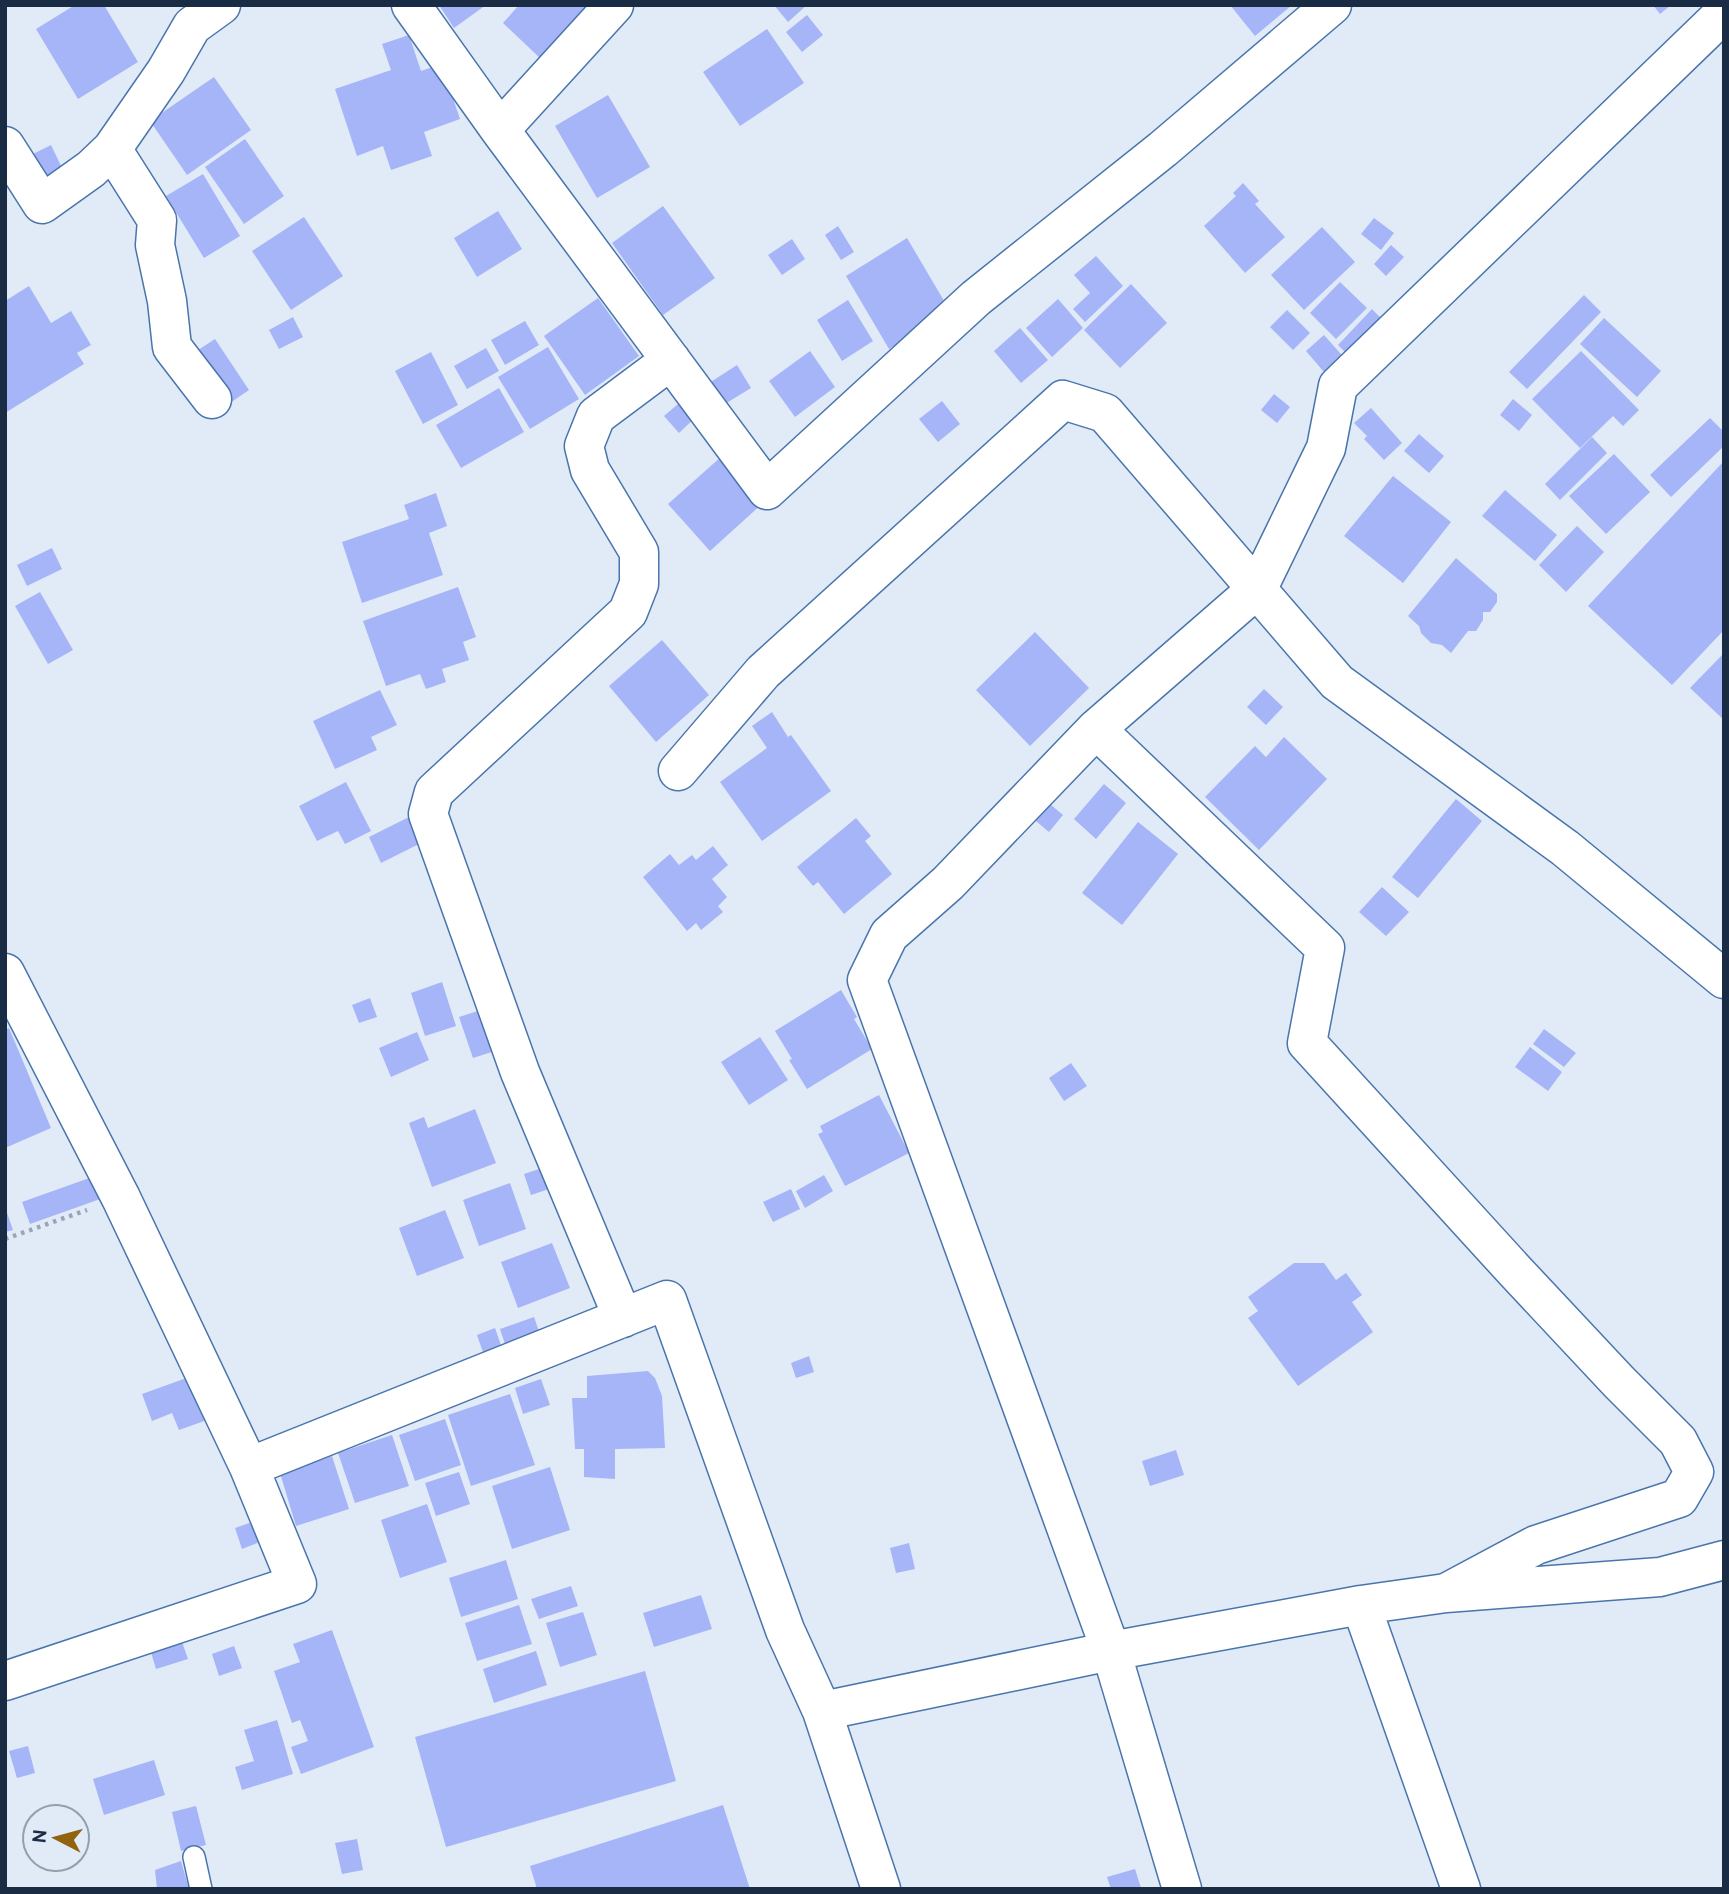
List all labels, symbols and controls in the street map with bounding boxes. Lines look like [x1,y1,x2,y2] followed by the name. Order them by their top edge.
[21,1803,91,1873] north arrow
[28,1828,54,1844] text: N

